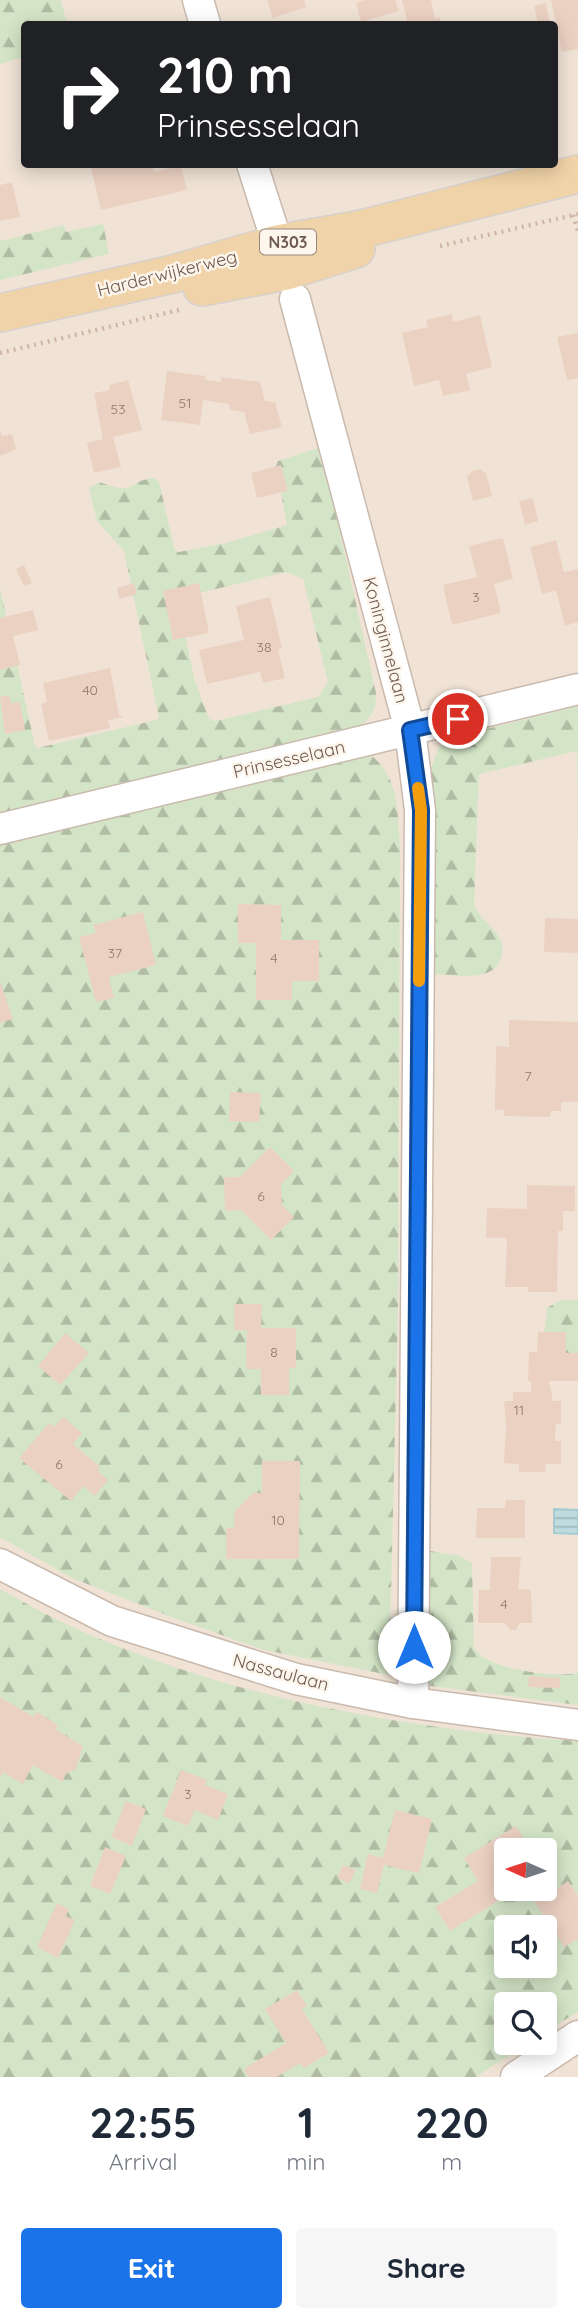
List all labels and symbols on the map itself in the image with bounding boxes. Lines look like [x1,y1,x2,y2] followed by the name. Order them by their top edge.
[260,230,316,254] road number: N303
[95,244,239,302] street label: Harderwijkerweg
[179,394,191,412] house number: 51
[111,400,125,418] house number: 53
[358,574,414,706] street label: Koninginnelaan
[472,588,480,606] house number: 3
[257,638,271,656] house number: 38
[82,681,98,699] house number: 40
[428,689,488,749] pin
[231,735,347,783] street label: Prinsesselaan
[108,944,122,962] house number: 37
[270,949,278,967] house number: 4
[524,1067,532,1085] house number: 7
[257,1187,265,1205] house number: 6
[270,1343,278,1361] house number: 8
[514,1401,524,1419] house number: 11
[55,1455,63,1473] house number: 6
[271,1511,285,1529] house number: 10
[500,1595,508,1613] house number: 4
[377,1610,451,1684] position arrow
[230,1648,332,1696] street label: Nassaulaan
[184,1785,192,1803] house number: 3
[494,1838,556,1900] north arrow

